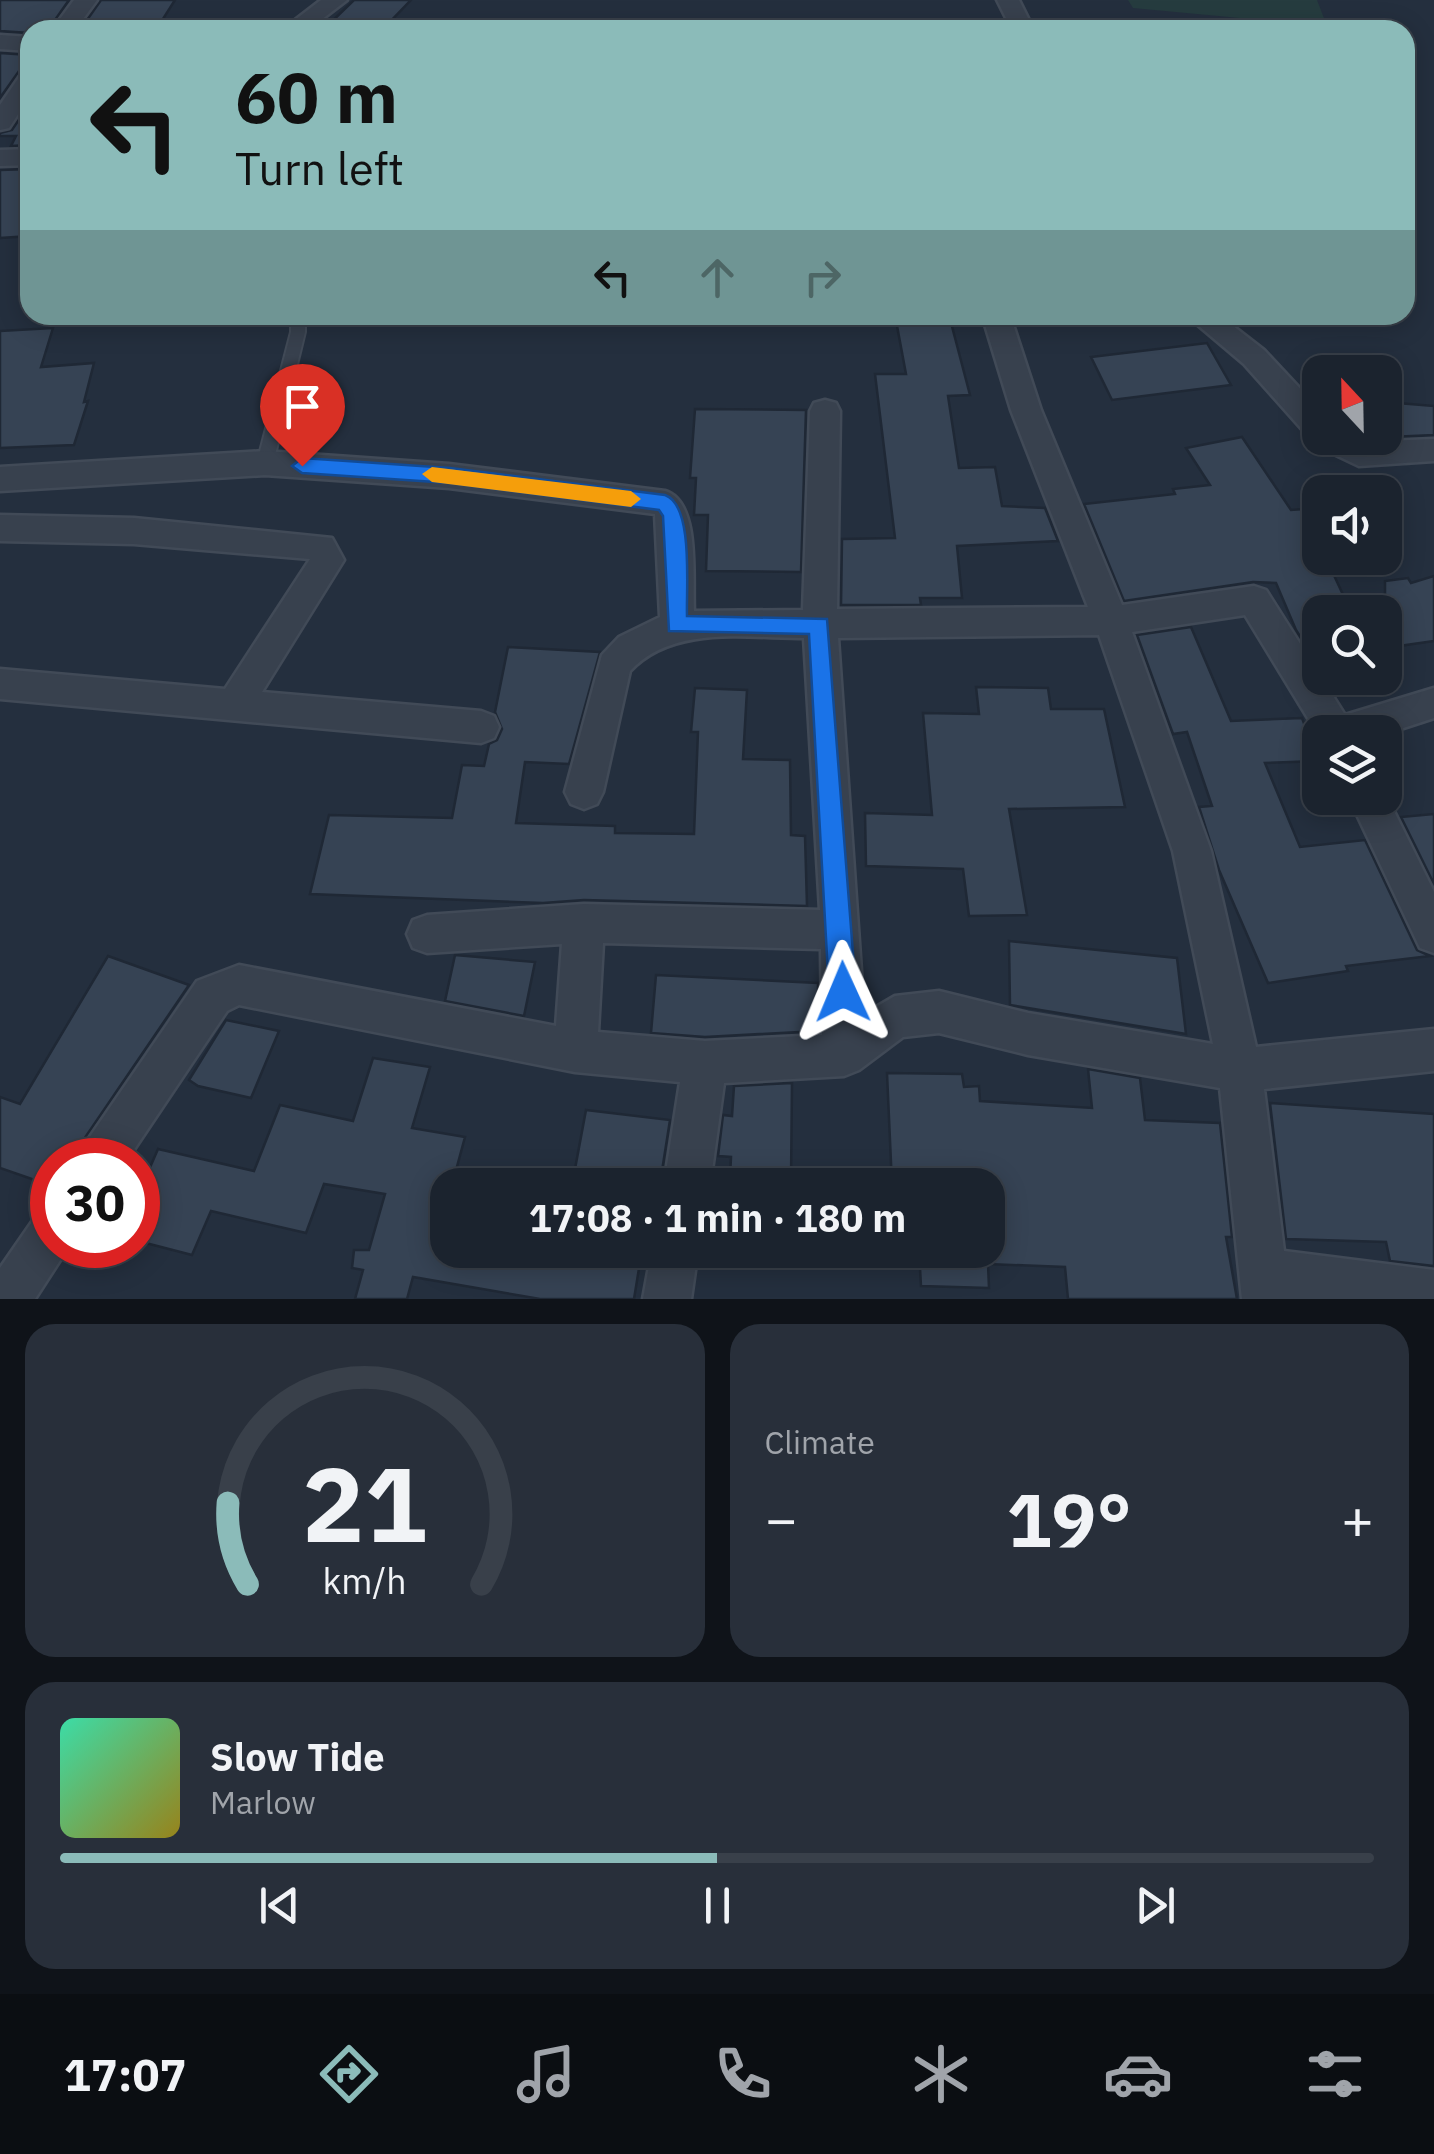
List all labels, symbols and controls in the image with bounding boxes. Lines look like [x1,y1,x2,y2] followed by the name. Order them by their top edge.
[235,51,398,142] text: 60 m
[70,60,200,190] icon: left
[235,139,404,197] text: Turn left
[585,250,640,305] icon: left
[690,250,745,305] icon: ahead
[795,250,850,305] icon: right
[1302,355,1402,455] north arrow
[1302,355,1402,815] map controls
[260,364,345,467] pin
[275,379,330,434] icon: arrive
[1302,475,1402,575] button: sound
[1302,595,1402,695] button: search
[1302,715,1402,815] button: layers
[791,940,895,1044] position arrow
[30,1138,160,1268] speed limit sign: 30
[529,1193,906,1242] text: 17:08 · 1 min · 180 m
[765,1421,875,1463] text: Climate
[302,1435,427,1571] text: 21
[1007,1470,1132,1568] text: 19°
[765,1483,798,1554] text: −
[1341,1483,1374,1554] text: +
[323,1557,407,1604] text: km/h
[210,1732,385,1781] text: Slow Tide
[210,1781,316,1823] text: Marlow
[252,1878,307,1933] icon: previous
[690,1878,745,1933] icon: pause
[1128,1878,1183,1933] icon: next
[314,2039,384,2109] icon: directions
[511,2039,581,2109] icon: music
[708,2039,778,2109] icon: phone
[906,2039,976,2109] icon: climate
[1103,2039,1173,2109] icon: car
[1300,2039,1370,2109] icon: filters
[64,2045,187,2103] text: 17:07

